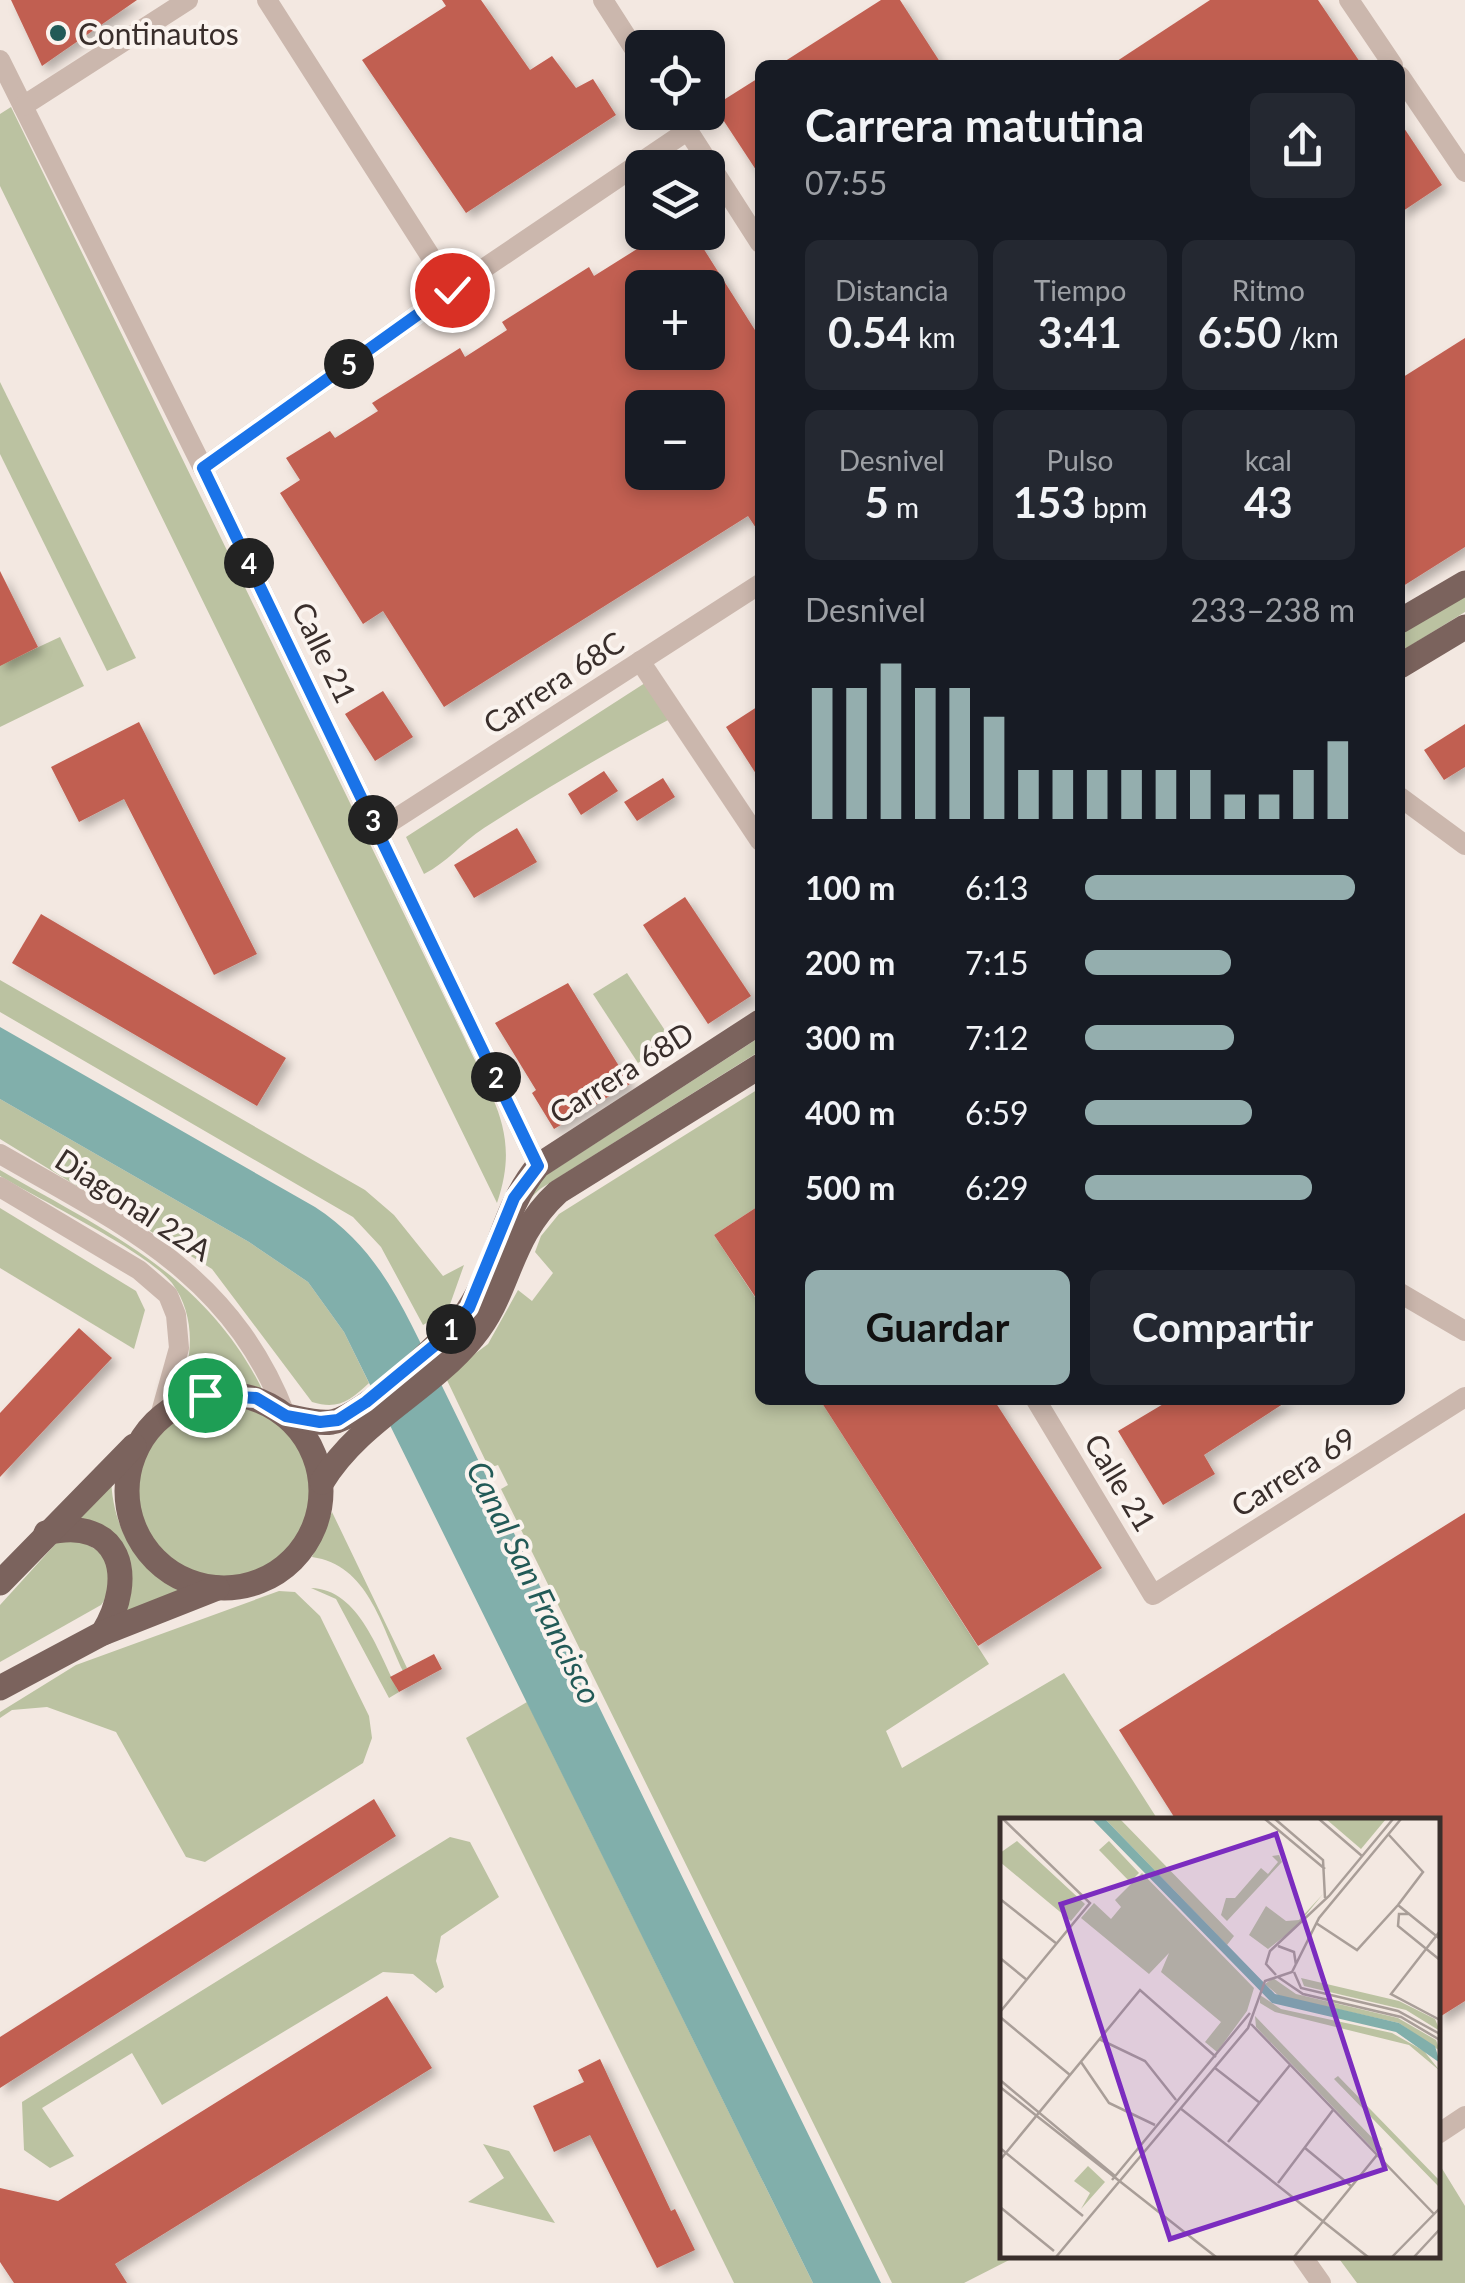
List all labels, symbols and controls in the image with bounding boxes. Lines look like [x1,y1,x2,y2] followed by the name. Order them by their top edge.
[78,15,239,51] place label: Continautos
[47,22,69,44] marker: Continautos
[625,30,725,490] map controls
[625,30,725,130] button: locate
[1250,93,1355,198] button: share
[805,98,1144,152] text: Carrera matutina
[625,150,725,250] button: layers
[805,163,887,202] text: 07:55
[410,248,495,333] pin
[425,263,480,318] icon: check
[625,270,725,370] button: +
[835,273,948,307] text: Distancia
[1034,273,1126,307] text: Tiempo
[1232,273,1305,307] text: Ritmo
[828,307,911,357] text: 0.54
[1038,307,1122,357] text: 3:41
[1198,307,1282,357] text: 6:50
[911,320,955,354] text: km
[1282,320,1339,354] text: /km
[324,339,374,389] pin: 5
[341,347,357,381] text: 5
[625,390,725,490] button: −
[839,443,945,477] text: Desnivel
[1047,443,1113,477] text: Pulso
[1245,443,1292,477] text: kcal
[864,477,889,527] text: 5
[1013,477,1086,527] text: 153
[1244,477,1293,527] text: 43
[889,490,919,524] text: m
[1086,490,1147,524] text: bpm
[224,538,274,588] pin: 4
[241,546,257,580] text: 4
[805,590,926,629] text: Desnivel
[1191,590,1355,629] text: 233–238 m
[285,596,365,708] street label: Calle 21
[476,623,630,741] street label: Carrera 68C
[348,795,398,845] pin: 3
[365,803,381,837] text: 3
[805,868,895,907] text: 100 m
[965,868,1029,907] text: 6:13
[805,943,895,982] text: 200 m
[965,943,1029,982] text: 7:15
[542,1014,700,1130] street label: Carrera 68D
[805,1018,895,1057] text: 300 m
[965,1018,1029,1057] text: 7:12
[471,1052,521,1102] pin: 2
[488,1060,504,1094] text: 2
[805,1093,895,1132] text: 400 m
[965,1093,1029,1132] text: 6:59
[49,1140,219,1268] street label: Diagonal 22A
[805,1168,895,1207] text: 500 m
[965,1168,1029,1207] text: 6:29
[805,1270,1070,1385] button: Guardar
[1090,1270,1355,1385] button: Compartir
[426,1304,476,1354] pin: 1
[443,1312,459,1346] text: 1
[163,1353,248,1438] pin
[178,1368,233,1423] icon: arrive
[1224,1419,1362,1523] street label: Carrera 69
[1078,1427,1164,1537] street label: Calle 21
[459,1454,611,1710] water label: Canal San Francisco
[1000,1818,1440,2258] inset map

